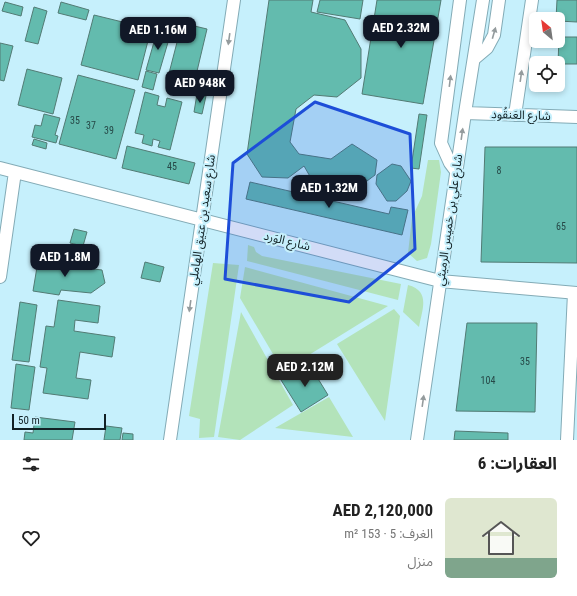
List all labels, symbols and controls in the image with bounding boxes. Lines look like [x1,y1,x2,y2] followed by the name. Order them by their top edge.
[529,12,565,48] north arrow
[529,12,565,92] map controls
[355,15,447,49] pin: AED 2.32M
[112,17,204,51] pin: AED 1.16M
[372,20,430,35] text: AED 2.32M
[129,22,187,37] text: AED 1.16M
[491,27,497,39] one-way arrow
[226,33,232,45] one-way arrow
[529,56,565,92] button: locate
[159,70,241,104] pin: AED 948K
[518,70,524,82] one-way arrow
[174,75,226,90] text: AED 948K
[446,75,453,87] one-way arrow
[491,106,551,125] street label: شارع العَنقُود
[70,115,80,126] house number: 35
[86,120,96,131] house number: 37
[104,125,114,136] house number: 39
[459,128,465,140] one-way arrow
[433,153,468,287] street label: شارع علي بن خميس الرميثي
[186,154,221,287] street label: شارع سعيد بن عتيق الهاملي
[167,161,177,172] house number: 45
[497,165,502,176] house number: 8
[283,175,375,209] pin: AED 1.32M
[300,180,358,195] text: AED 1.32M
[556,221,566,232] house number: 65
[262,228,312,255] street label: شارع الوَرد
[24,244,106,278] pin: AED 1.8M
[39,249,91,264] text: AED 1.8M
[187,300,193,312] one-way arrow
[259,354,351,388] pin: AED 2.12M
[520,356,530,367] house number: 35
[276,359,334,374] text: AED 2.12M
[481,375,495,386] house number: 104
[420,395,426,407] one-way arrow
[12,412,106,431] scale bar
[18,414,40,427] text: 50 m
[20,453,42,475] icon: filters
[478,453,557,473] text: العقارات: 6
[333,500,433,520] text: AED 2,120,000
[477,514,525,562] icon: home
[344,526,433,541] text: الغرف: 5 · 153 m²
[20,527,42,549] icon: heart
[408,554,433,569] text: منزل

